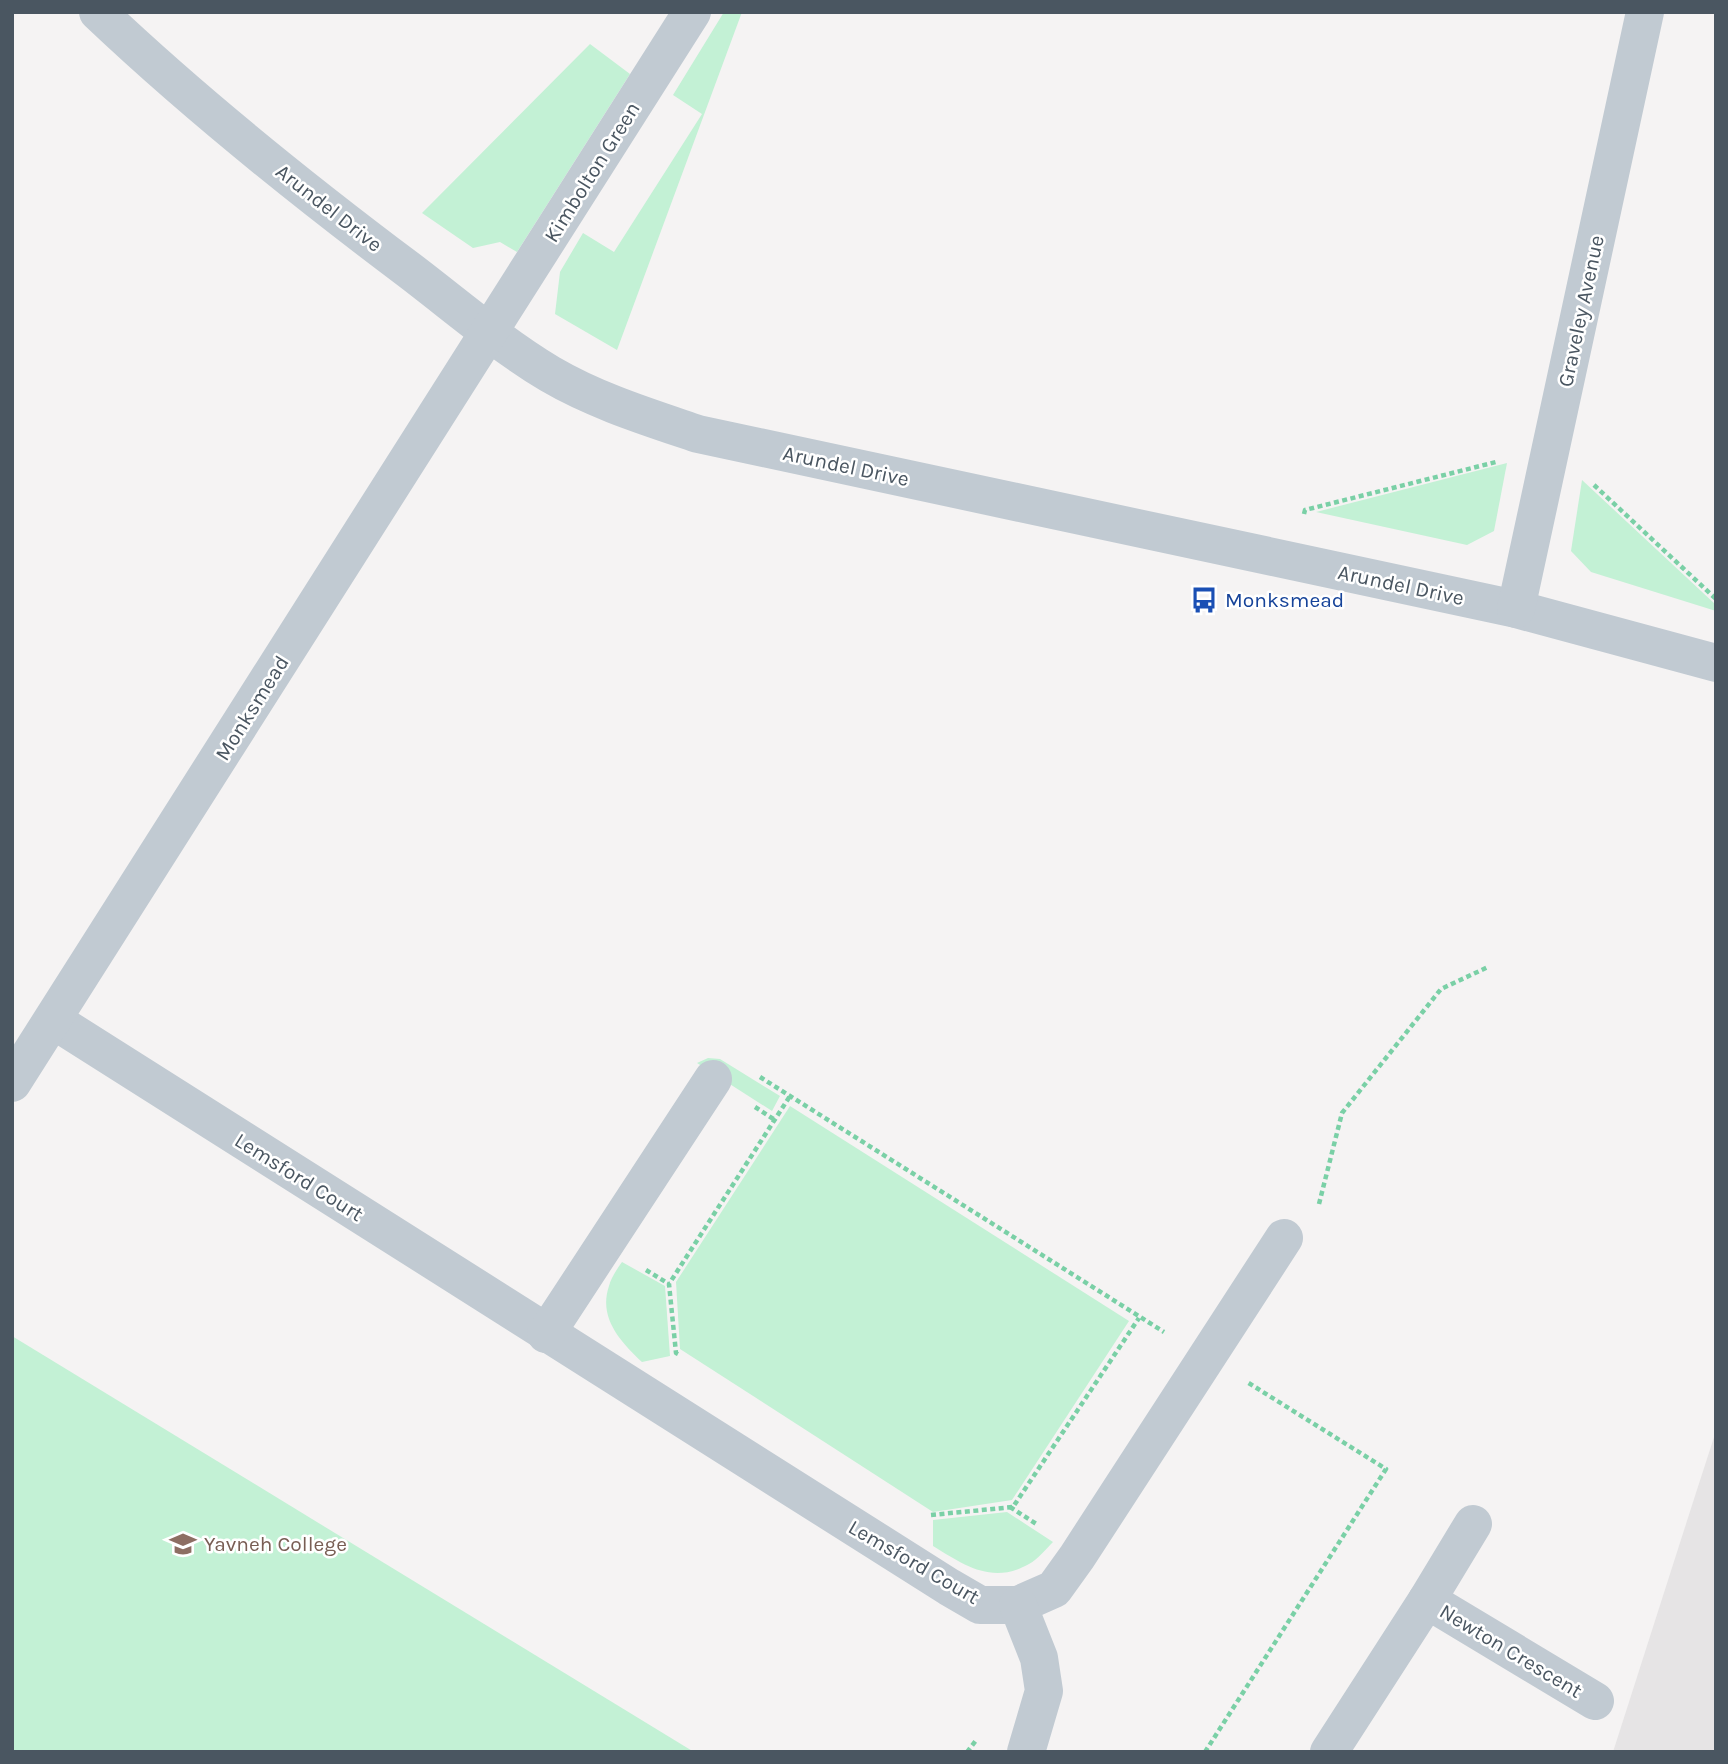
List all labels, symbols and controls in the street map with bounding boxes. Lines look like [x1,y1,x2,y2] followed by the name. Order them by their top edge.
[539,97,645,247] street label: Kimbolton Green
[271,159,387,257] street label: Arundel Drive
[1553,233,1609,389] street label: Graveley Avenue
[781,441,911,491] street label: Arundel Drive
[1336,560,1466,610] street label: Arundel Drive
[1189,585,1219,615] bus stop icon: Monksmead
[1225,588,1344,612] place label: Monksmead
[210,651,294,765] street label: Monksmead
[230,1128,368,1226] street label: Lemsford Court
[844,1515,984,1609] street label: Lemsford Court
[168,1529,198,1559] school or university icon: Yavneh College
[204,1532,347,1556] place label: Yavneh College
[1435,1599,1587,1703] street label: Newton Crescent

